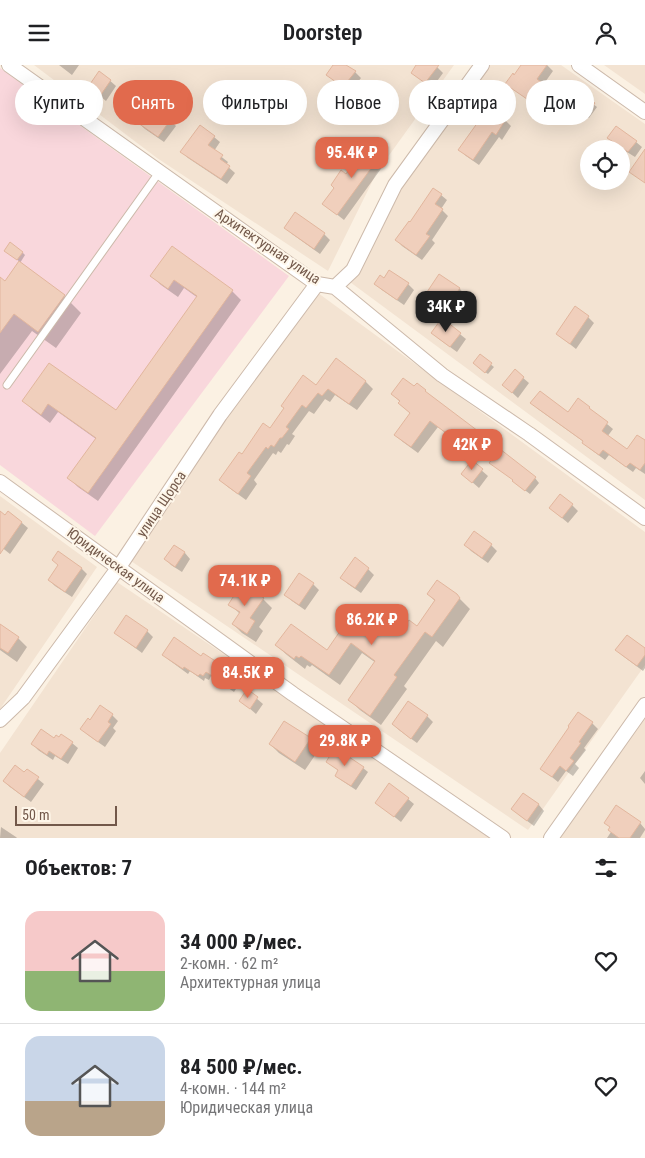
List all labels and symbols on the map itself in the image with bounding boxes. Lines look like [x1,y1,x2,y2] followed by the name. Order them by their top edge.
[306,137,398,179] pin: 95.4K ₽
[212,205,324,287] street label: Архитектурная улица
[411,291,481,333] pin: 34K ₽
[437,429,507,471] pin: 42K ₽
[133,468,189,540] street label: улица Щорса
[64,524,168,606] street label: Юридическая улица
[199,565,291,607] pin: 74.1K ₽
[326,603,418,646] pin: 86.2K ₽
[202,657,294,699] pin: 84.5K ₽
[299,725,391,767] pin: 29.8K ₽
[15,803,118,826] scale bar

